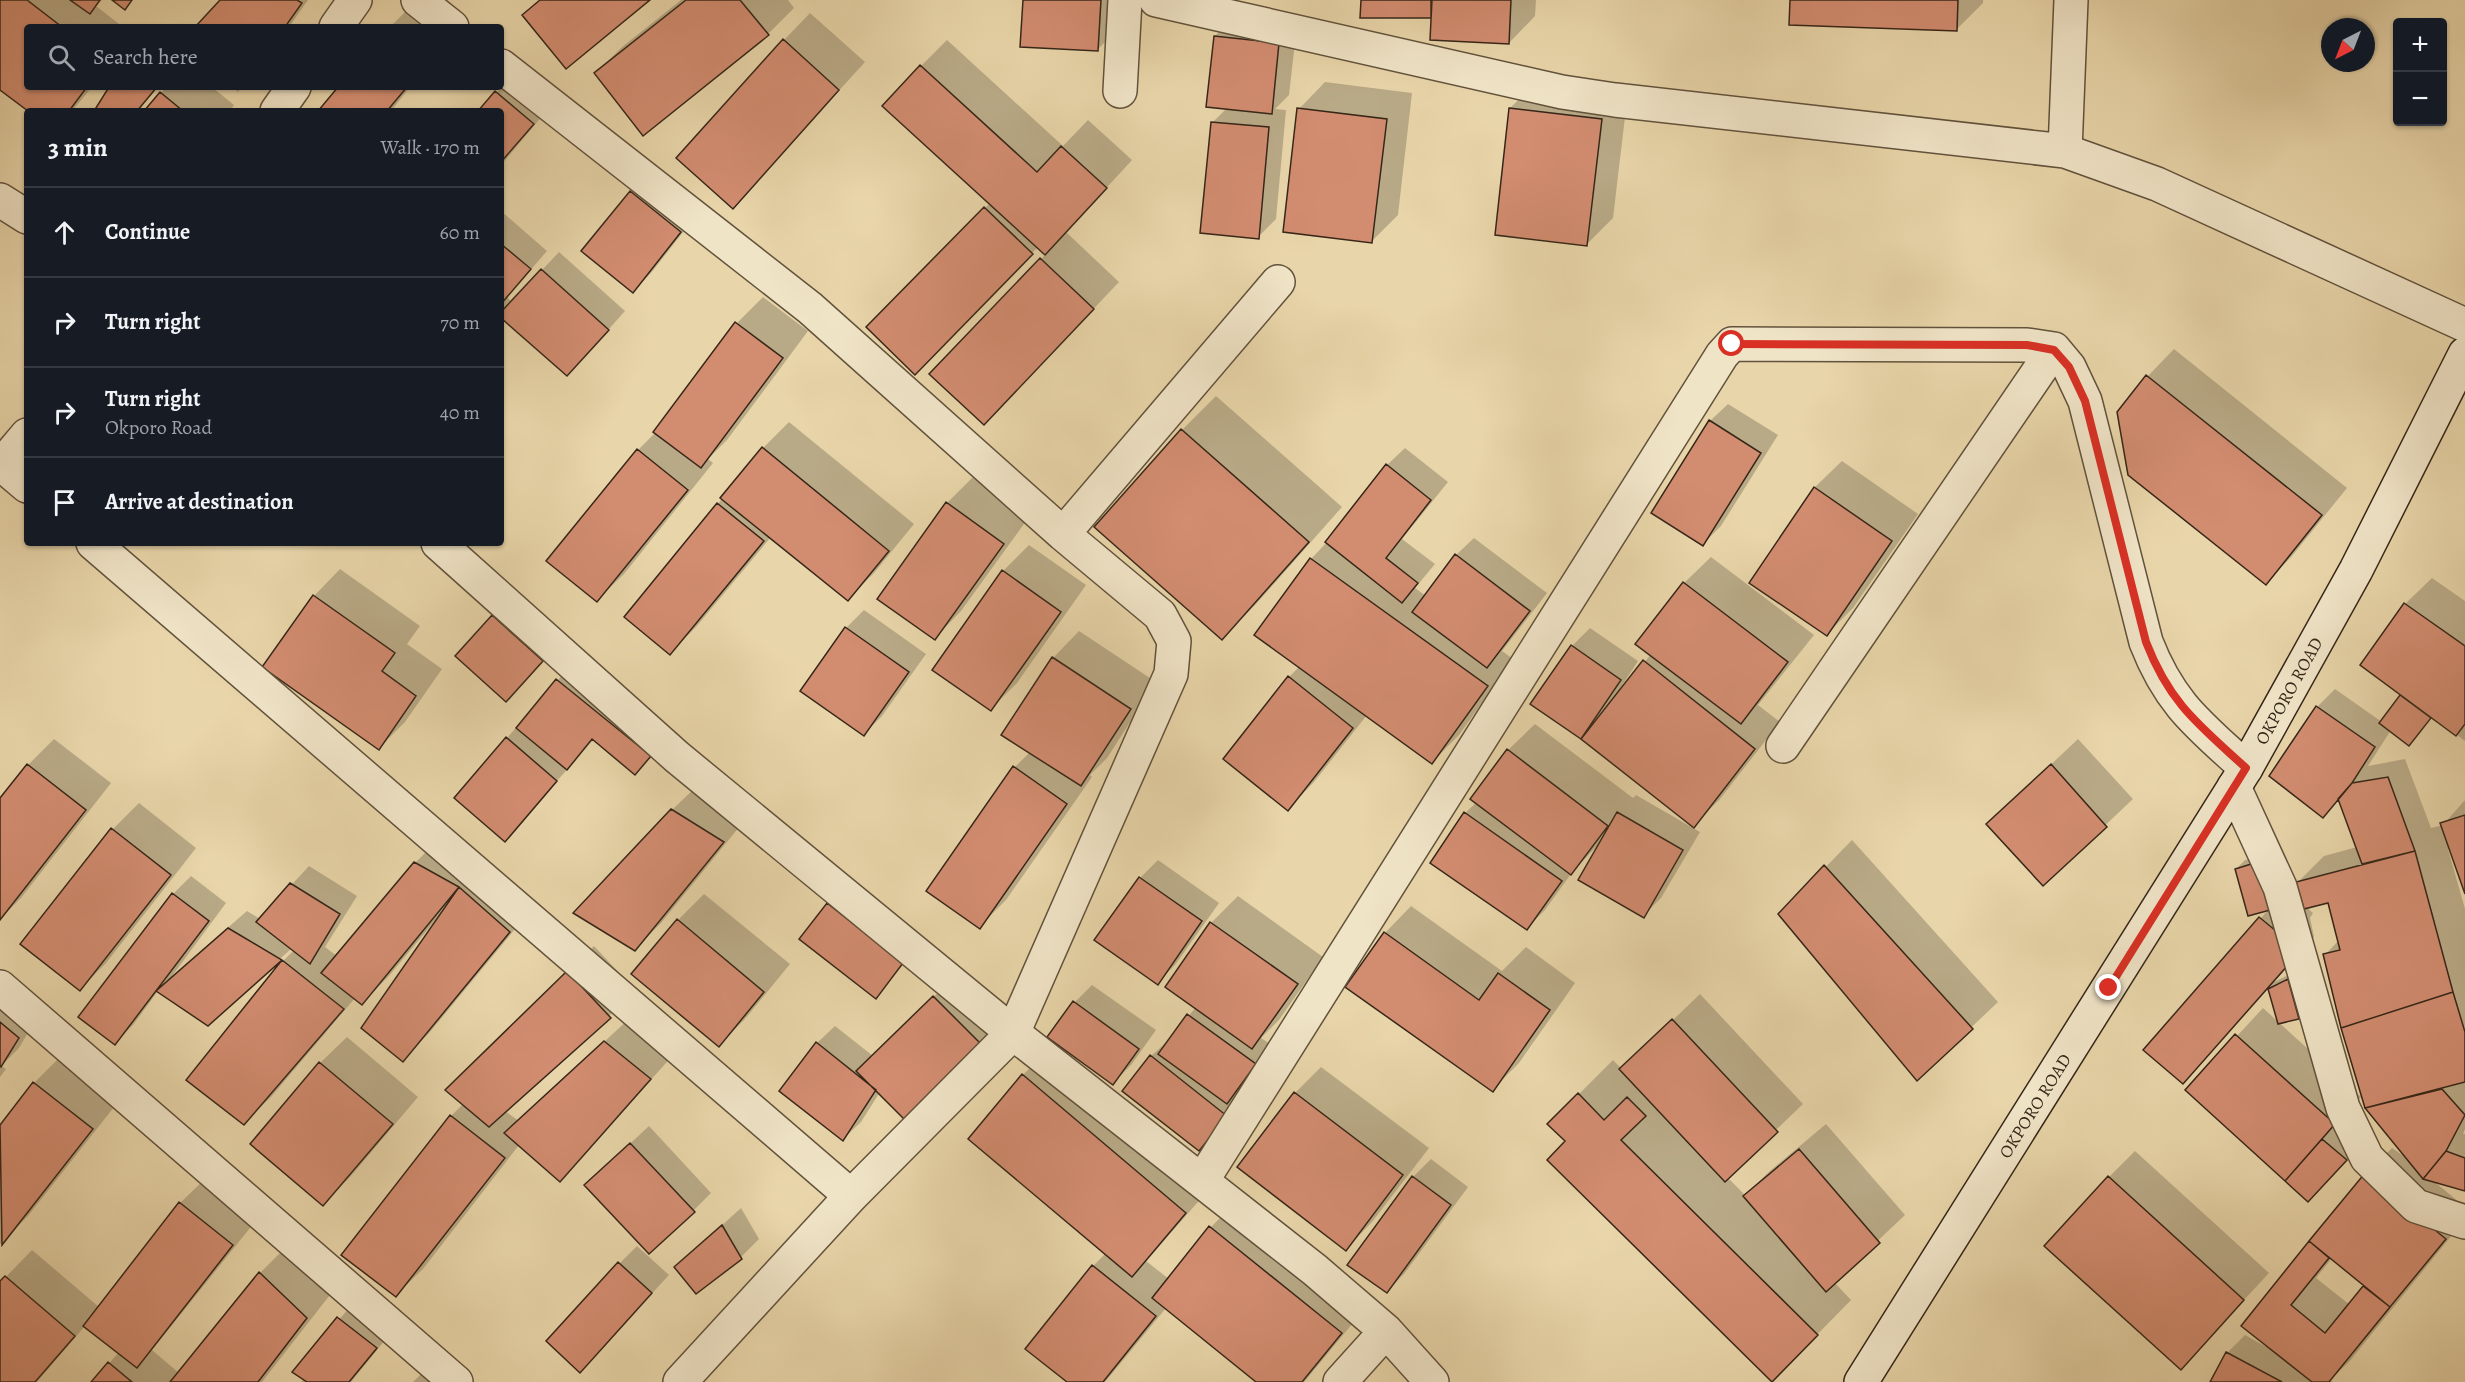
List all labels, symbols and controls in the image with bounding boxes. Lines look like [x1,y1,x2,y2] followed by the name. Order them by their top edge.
[2321,18,2375,72] north arrow
[2393,18,2447,126] map controls
[2393,18,2447,72] button: +
[24,24,504,90] search box
[45,41,78,74] icon: search
[93,42,198,72] text: Search here
[2393,72,2447,126] button: −
[48,130,108,165] text: 3 min
[380,134,480,161] text: Walk · 170 m
[48,216,81,249] icon: ahead
[105,217,190,247] text: Continue
[440,219,480,246] text: 60 m
[48,306,81,339] icon: right
[105,307,201,337] text: Turn right
[440,309,480,336] text: 70 m
[1718,330,1744,356] route start
[105,384,201,414] text: Turn right
[48,396,81,429] icon: right
[440,399,480,426] text: 40 m
[105,414,212,441] text: Okporo Road
[48,486,81,519] icon: arrive
[105,487,294,517] text: Arrive at destination
[2250,633,2328,749] street label: OKPORO ROAD
[2095,974,2121,1000] route end
[1993,1049,2077,1163] street label: OKPORO ROAD

